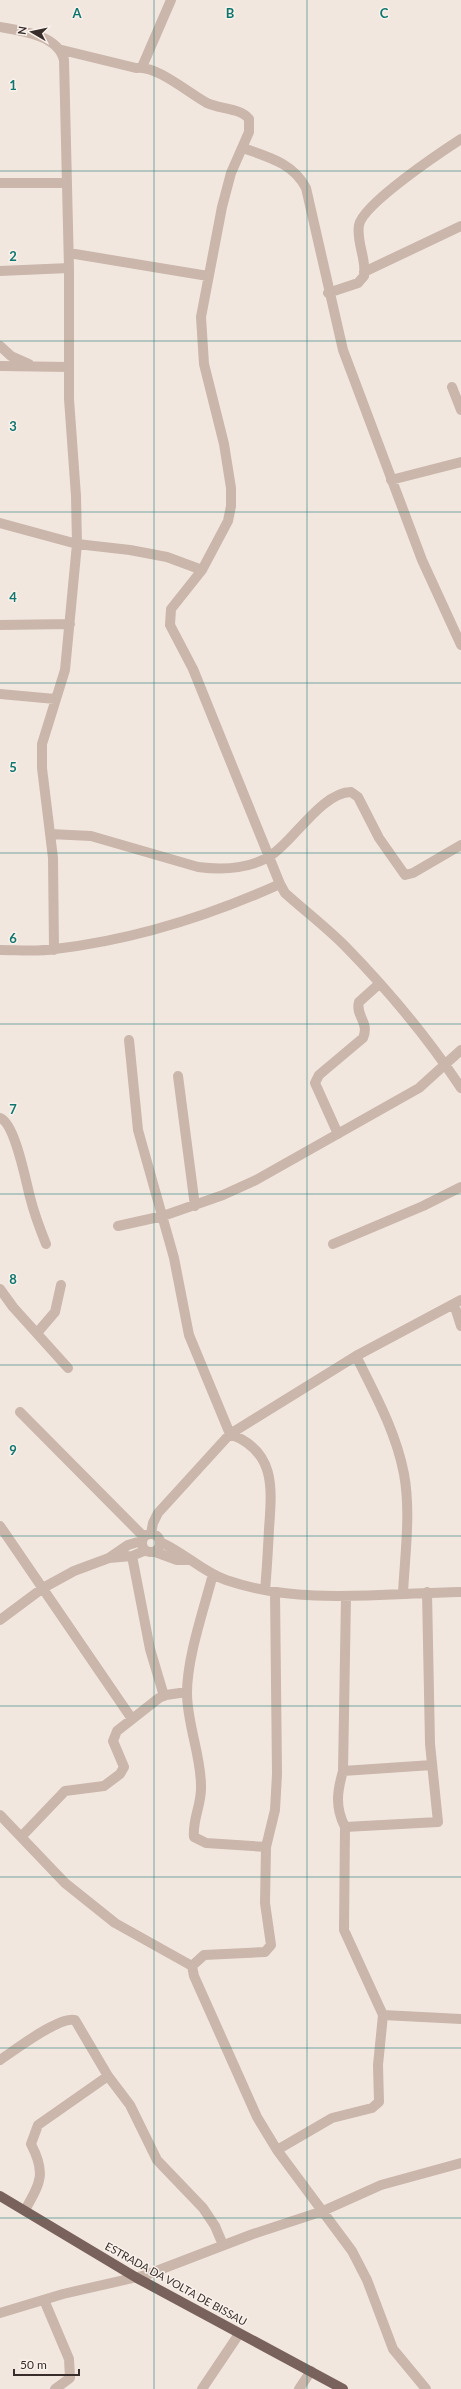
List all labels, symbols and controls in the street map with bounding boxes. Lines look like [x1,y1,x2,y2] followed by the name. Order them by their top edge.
[71,5,82,21] text: A
[226,5,235,21] text: B
[380,5,389,21] text: C
[12,12,52,52] north arrow
[15,25,29,36] text: N
[9,77,17,93] text: 1
[9,248,17,264] text: 2
[9,418,17,434] text: 3
[9,589,17,605] text: 4
[9,759,17,775] text: 5
[9,930,17,946] text: 6
[9,1101,17,1117] text: 7
[9,1271,17,1287] text: 8
[9,1442,17,1458] text: 9
[103,2239,249,2328] street label: ESTRADA DA VOLTA DE BISSAU
[14,2351,79,2377] scale bar
[20,2357,47,2372] text: 50 m

